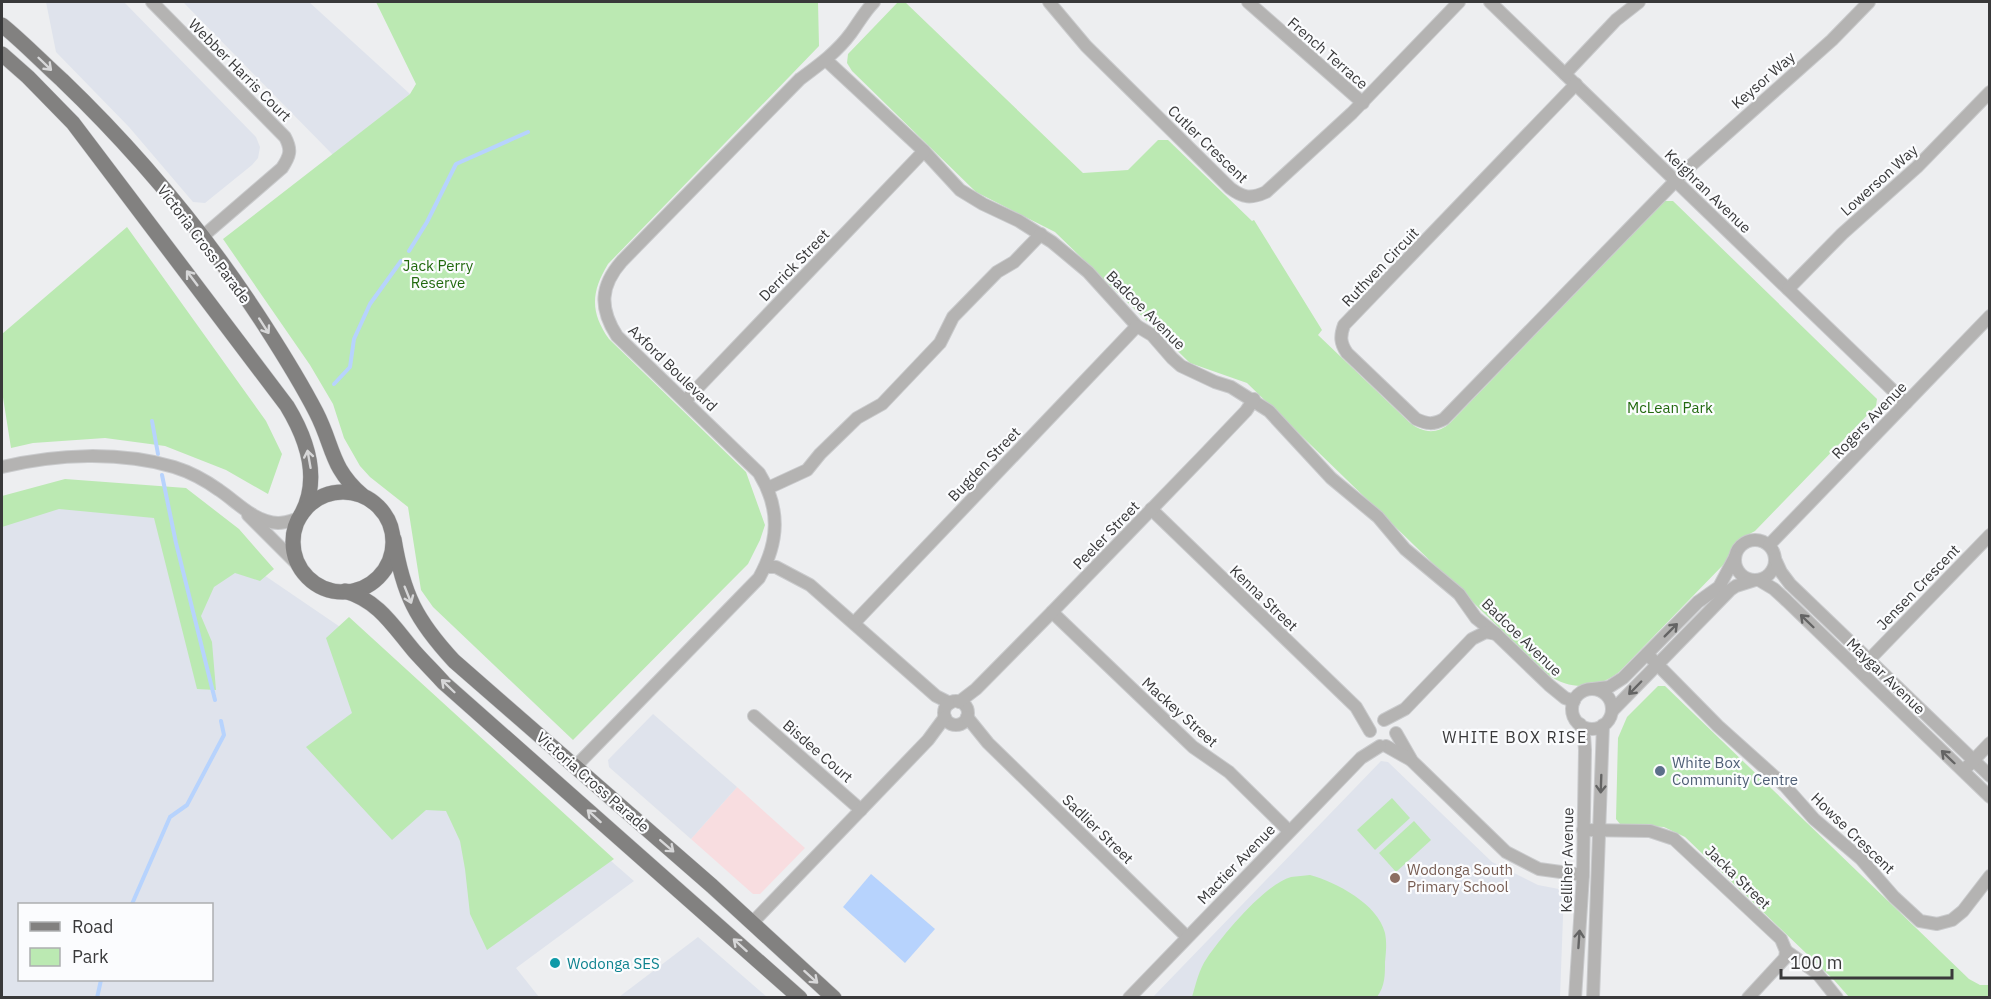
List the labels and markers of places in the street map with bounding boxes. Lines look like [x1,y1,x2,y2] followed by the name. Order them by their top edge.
[1672,753,1798,789] place label: White Box Community Centre
[1653,764,1667,778] marker: White Box Community Centre
[1407,860,1513,896] place label: Wodonga South Primary School
[1388,871,1402,885] marker: Wodonga South Primary School
[567,954,660,973] place label: Wodonga SES
[548,956,562,970] marker: Wodonga SES

